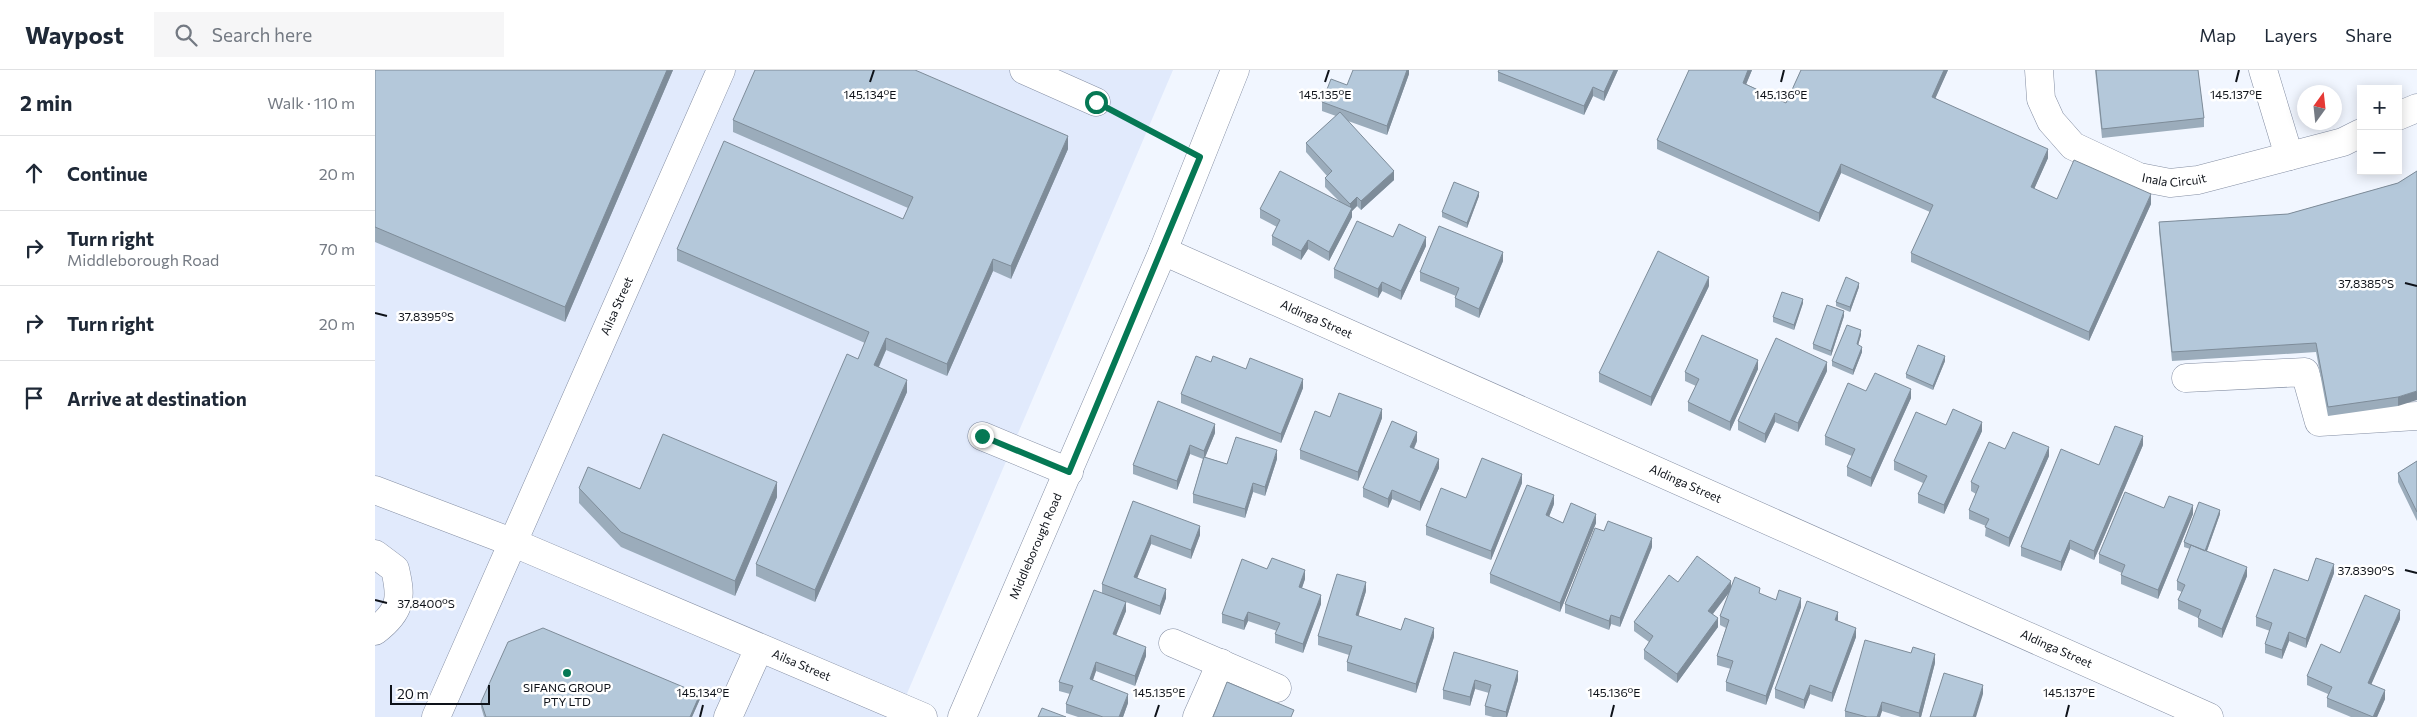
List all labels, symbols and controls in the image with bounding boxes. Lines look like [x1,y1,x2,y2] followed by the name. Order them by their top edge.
[154,12,504,57] search box
[25,20,124,49] text: Waypost
[172,21,200,49] icon: search
[212,23,312,46] text: Search here
[2199,24,2236,46] text: Map
[2264,24,2317,46] text: Layers
[2345,24,2392,46] text: Share
[2297,85,2342,130] north arrow
[2357,85,2402,175] map controls
[2357,85,2402,130] button: +
[844,87,896,101] text: 145.134°E
[1299,87,1351,101] text: 145.135°E
[1755,87,1807,101] text: 145.136°E
[2210,87,2262,101] text: 145.137°E
[20,90,72,115] text: 2 min
[1085,91,1108,114] route start
[267,93,355,112] text: Walk · 110 m
[2357,130,2402,175] button: −
[20,159,48,187] icon: ahead
[67,162,147,185] text: Continue
[319,164,355,183] text: 20 m
[2141,170,2208,189] street label: Inala Circuit
[67,227,154,250] text: Turn right
[20,234,48,262] icon: right
[319,239,355,258] text: 70 m
[67,250,219,269] text: Middleborough Road
[597,274,635,337] street label: Ailsa Street
[2338,276,2394,290] text: 37.8385°S
[1279,296,1355,341] street label: Aldinga Street
[20,309,48,337] icon: right
[398,309,454,323] text: 37.8395°S
[67,312,154,335] text: Turn right
[319,314,355,333] text: 20 m
[20,384,48,412] icon: arrive
[67,387,247,410] text: Arrive at destination
[971,425,994,448] route end
[1648,461,1724,505] street label: Aldinga Street
[1006,490,1064,601] street label: Middleborough Road
[2338,563,2394,577] text: 37.8390°S
[397,596,455,610] text: 37.8400°S
[2019,626,2095,670] street label: Aldinga Street
[770,646,833,683] street label: Ailsa Street
[561,667,573,679] marker: SIFANG GROUP PTY LTD
[523,680,611,708] place label: SIFANG GROUP PTY LTD
[390,682,490,705] scale bar
[397,685,429,702] text: 20 m
[677,685,729,699] text: 145.134°E
[1133,685,1185,699] text: 145.135°E
[1588,685,1640,699] text: 145.136°E
[2043,685,2095,699] text: 145.137°E

